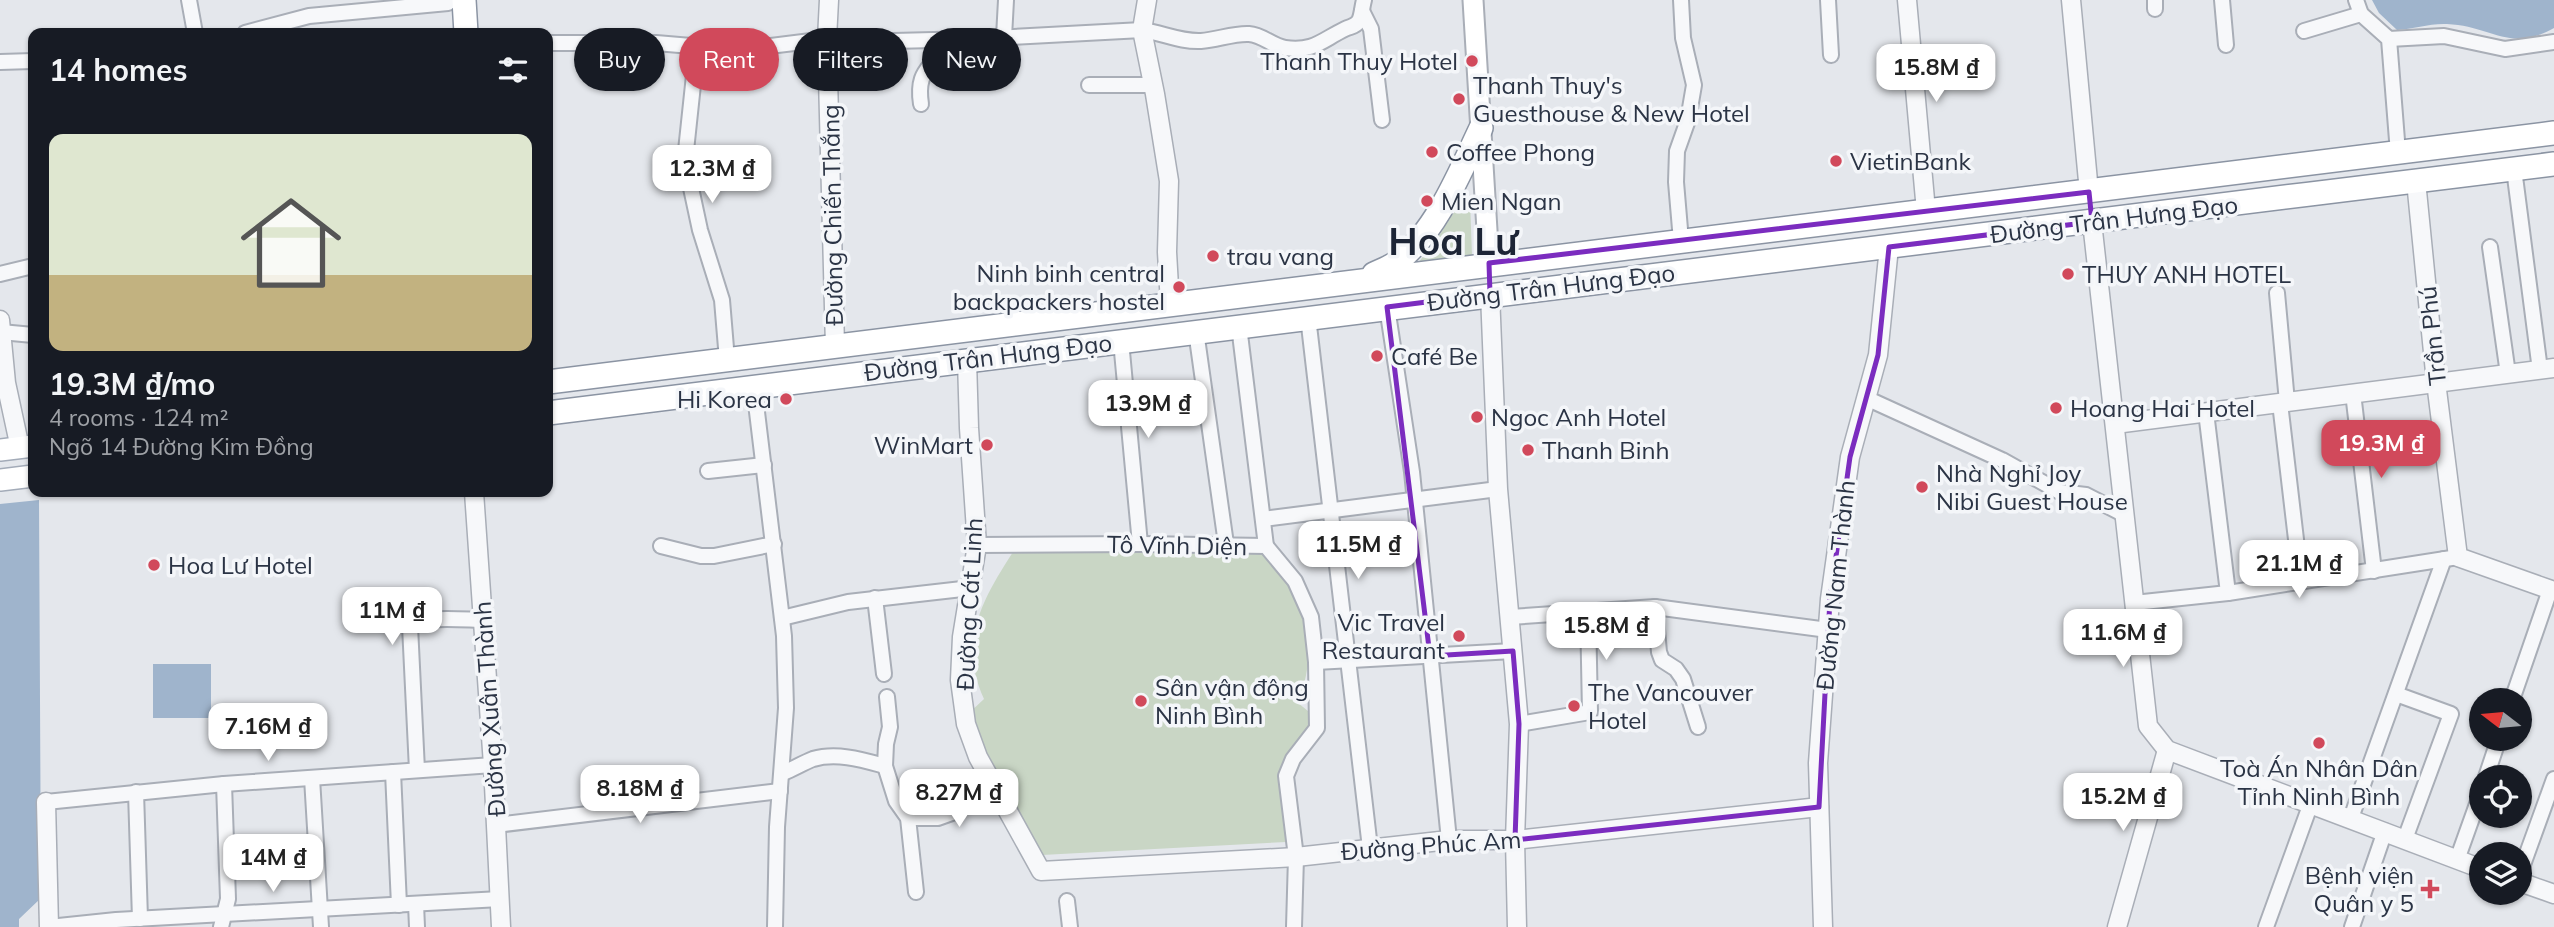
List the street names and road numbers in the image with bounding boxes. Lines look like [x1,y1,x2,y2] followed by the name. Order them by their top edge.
[815,104,849,326] street label: Đường Chiến Thắng
[1988,189,2240,249] street label: Đường Trân Hưng Đạo
[1425,257,1677,317] street label: Đường Trân Hưng Đạo
[2412,285,2452,387] street label: Trần Phú
[862,327,1114,387] street label: Đường Trân Hưng Đạo
[1809,478,1861,692] street label: Đường Nam Thành
[950,517,988,691] street label: Đường Cát Linh
[1107,529,1247,561] street label: Tô Vĩnh Diện
[467,600,511,818] street label: Đường Xuân Thành
[1340,824,1522,866] street label: Đường Phúc Am

